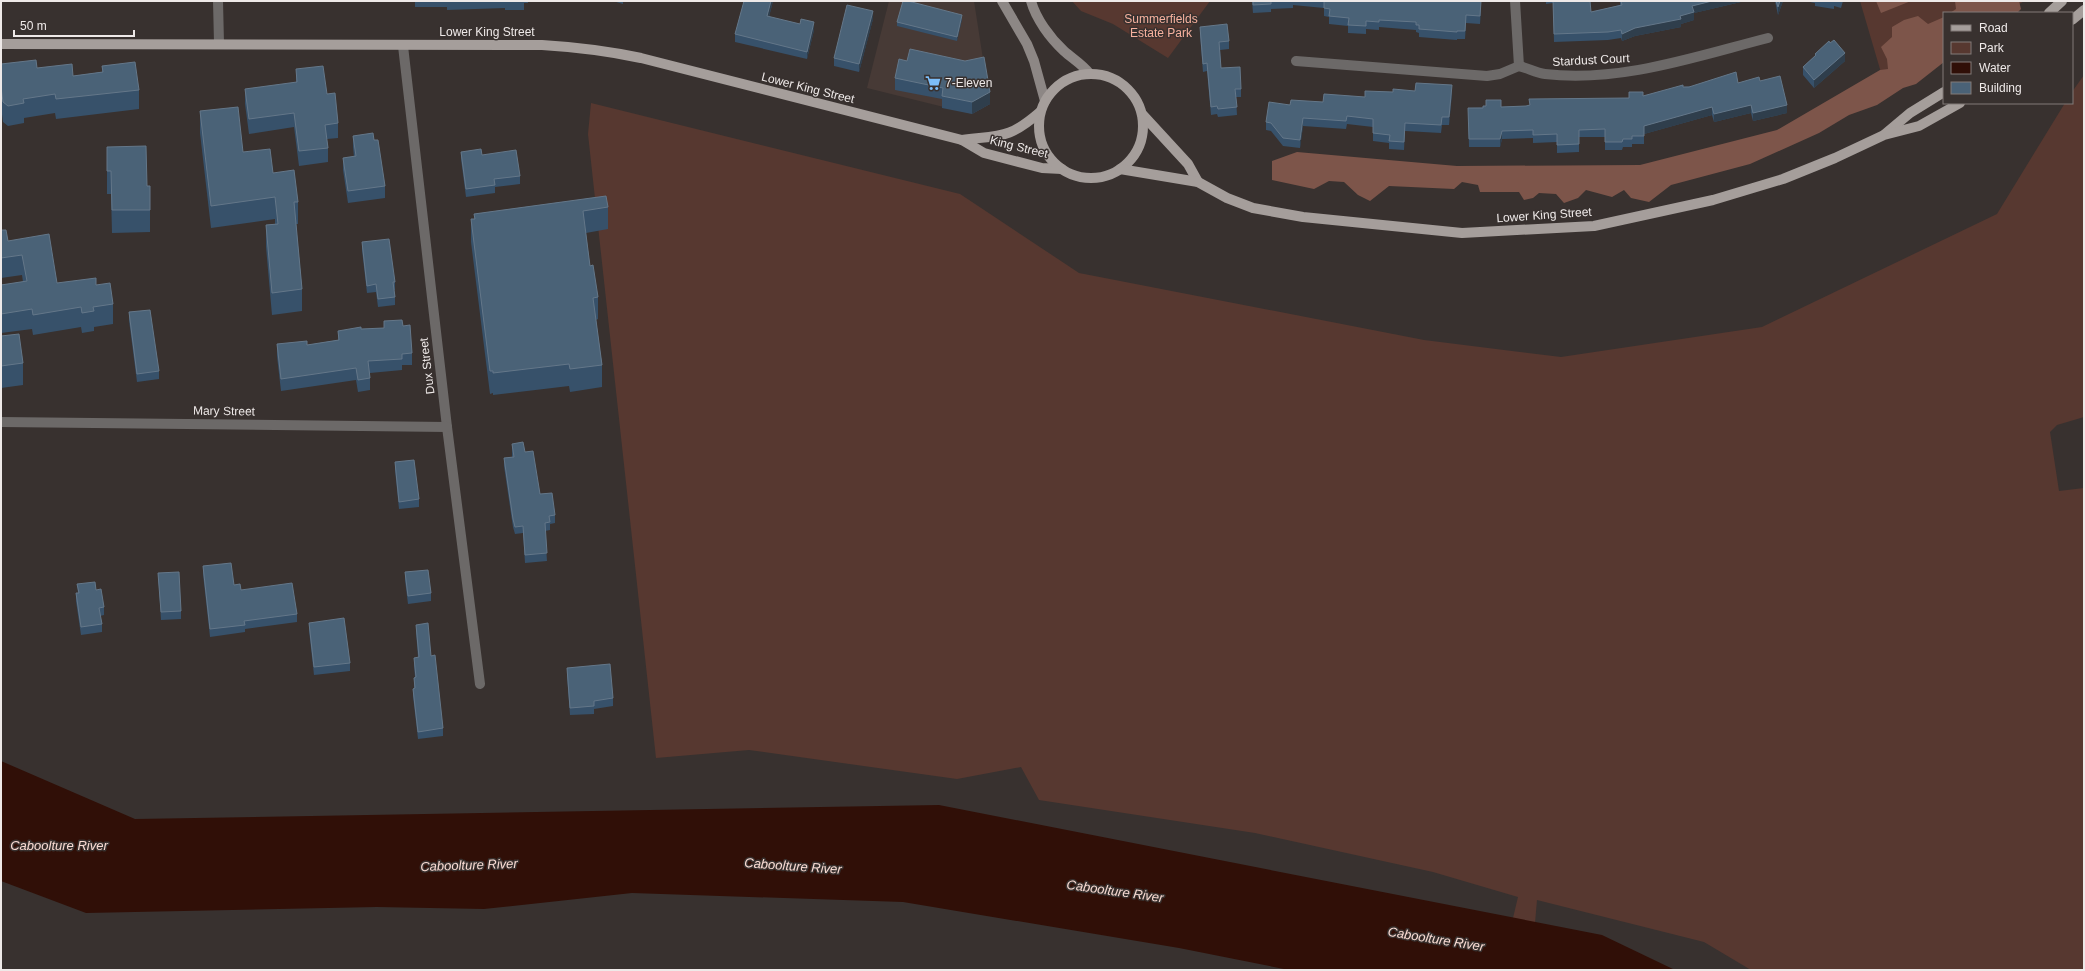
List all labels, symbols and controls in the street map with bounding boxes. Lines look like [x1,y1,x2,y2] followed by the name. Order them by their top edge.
[14,12,134,38] scale bar
[1124,12,1198,40] park label: Summerfields Estate Park
[1943,12,2073,104] legend
[20,19,47,33] text: 50 m
[1979,21,2008,35] text: Road
[439,25,535,39] street label: Lower King Street
[1979,41,2005,55] text: Park
[1552,51,1631,69] street label: Stardust Court
[1979,61,2011,75] text: Water
[760,70,857,106] street label: Lower King Street
[924,74,942,92] supermarket icon: 7-Eleven
[945,76,992,90] place label: 7-Eleven
[1979,81,2022,95] text: Building
[989,133,1050,161] street label: King Street
[1496,205,1593,225] street label: Lower King Street
[417,336,437,395] street label: Dux Street
[193,403,256,419] street label: Mary Street
[10,838,108,853] water label: Caboolture River
[744,855,843,877] water label: Caboolture River
[420,856,519,874] water label: Caboolture River
[1066,877,1165,905] water label: Caboolture River
[1387,924,1486,954] water label: Caboolture River

